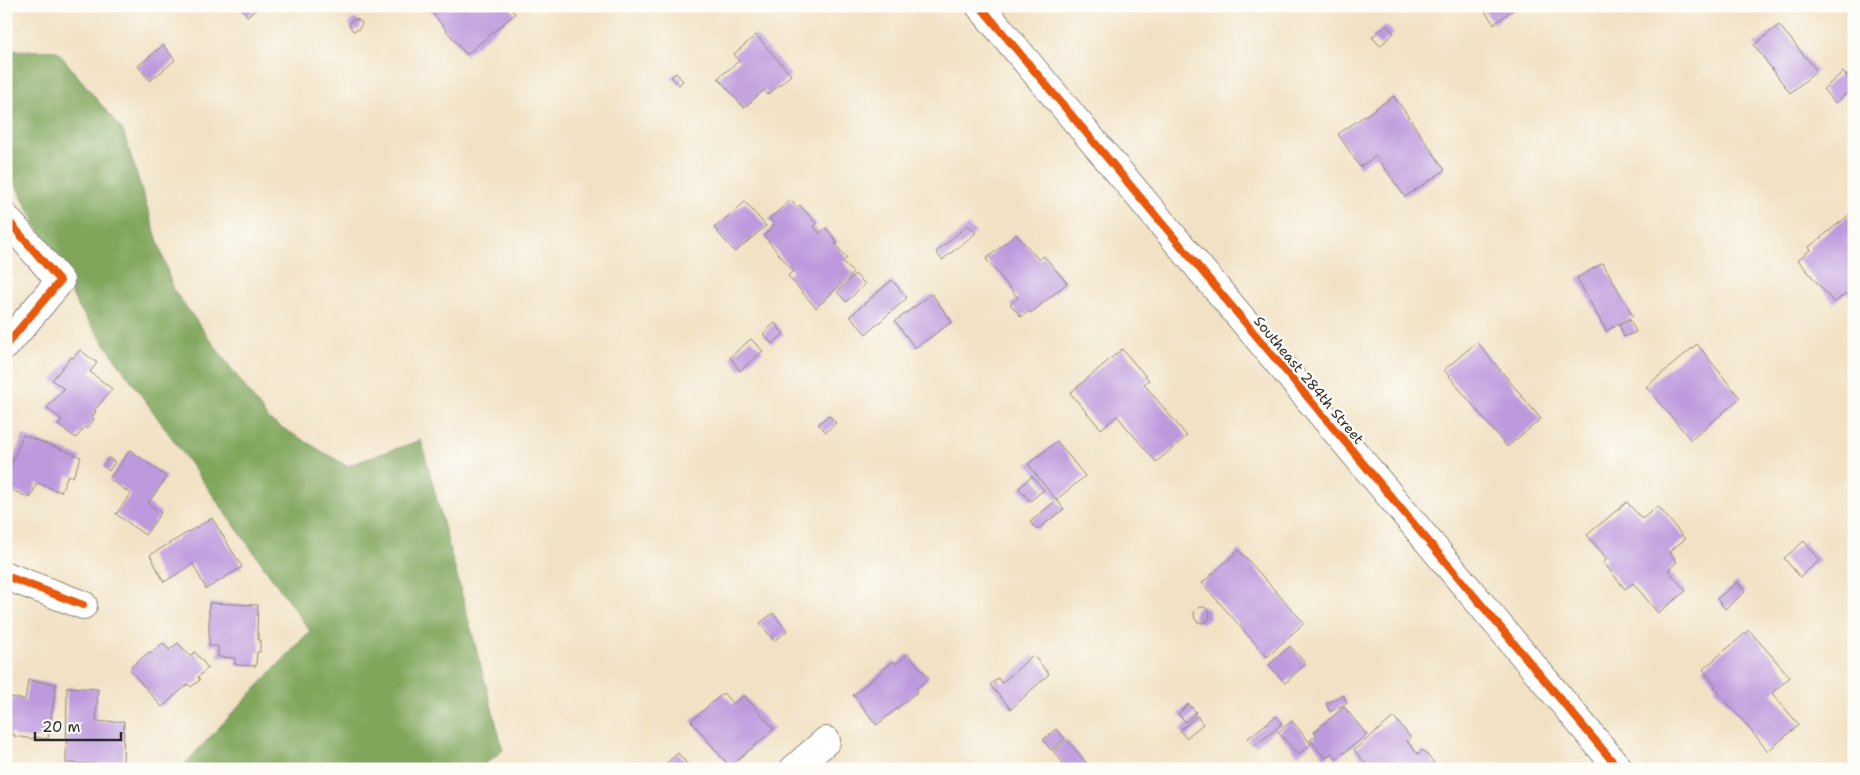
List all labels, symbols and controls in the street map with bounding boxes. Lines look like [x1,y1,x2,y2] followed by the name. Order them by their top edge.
[1250,312,1368,448] street label: Southeast 284th Street
[35,710,121,742] scale bar
[42,717,81,737] text: 20 m

